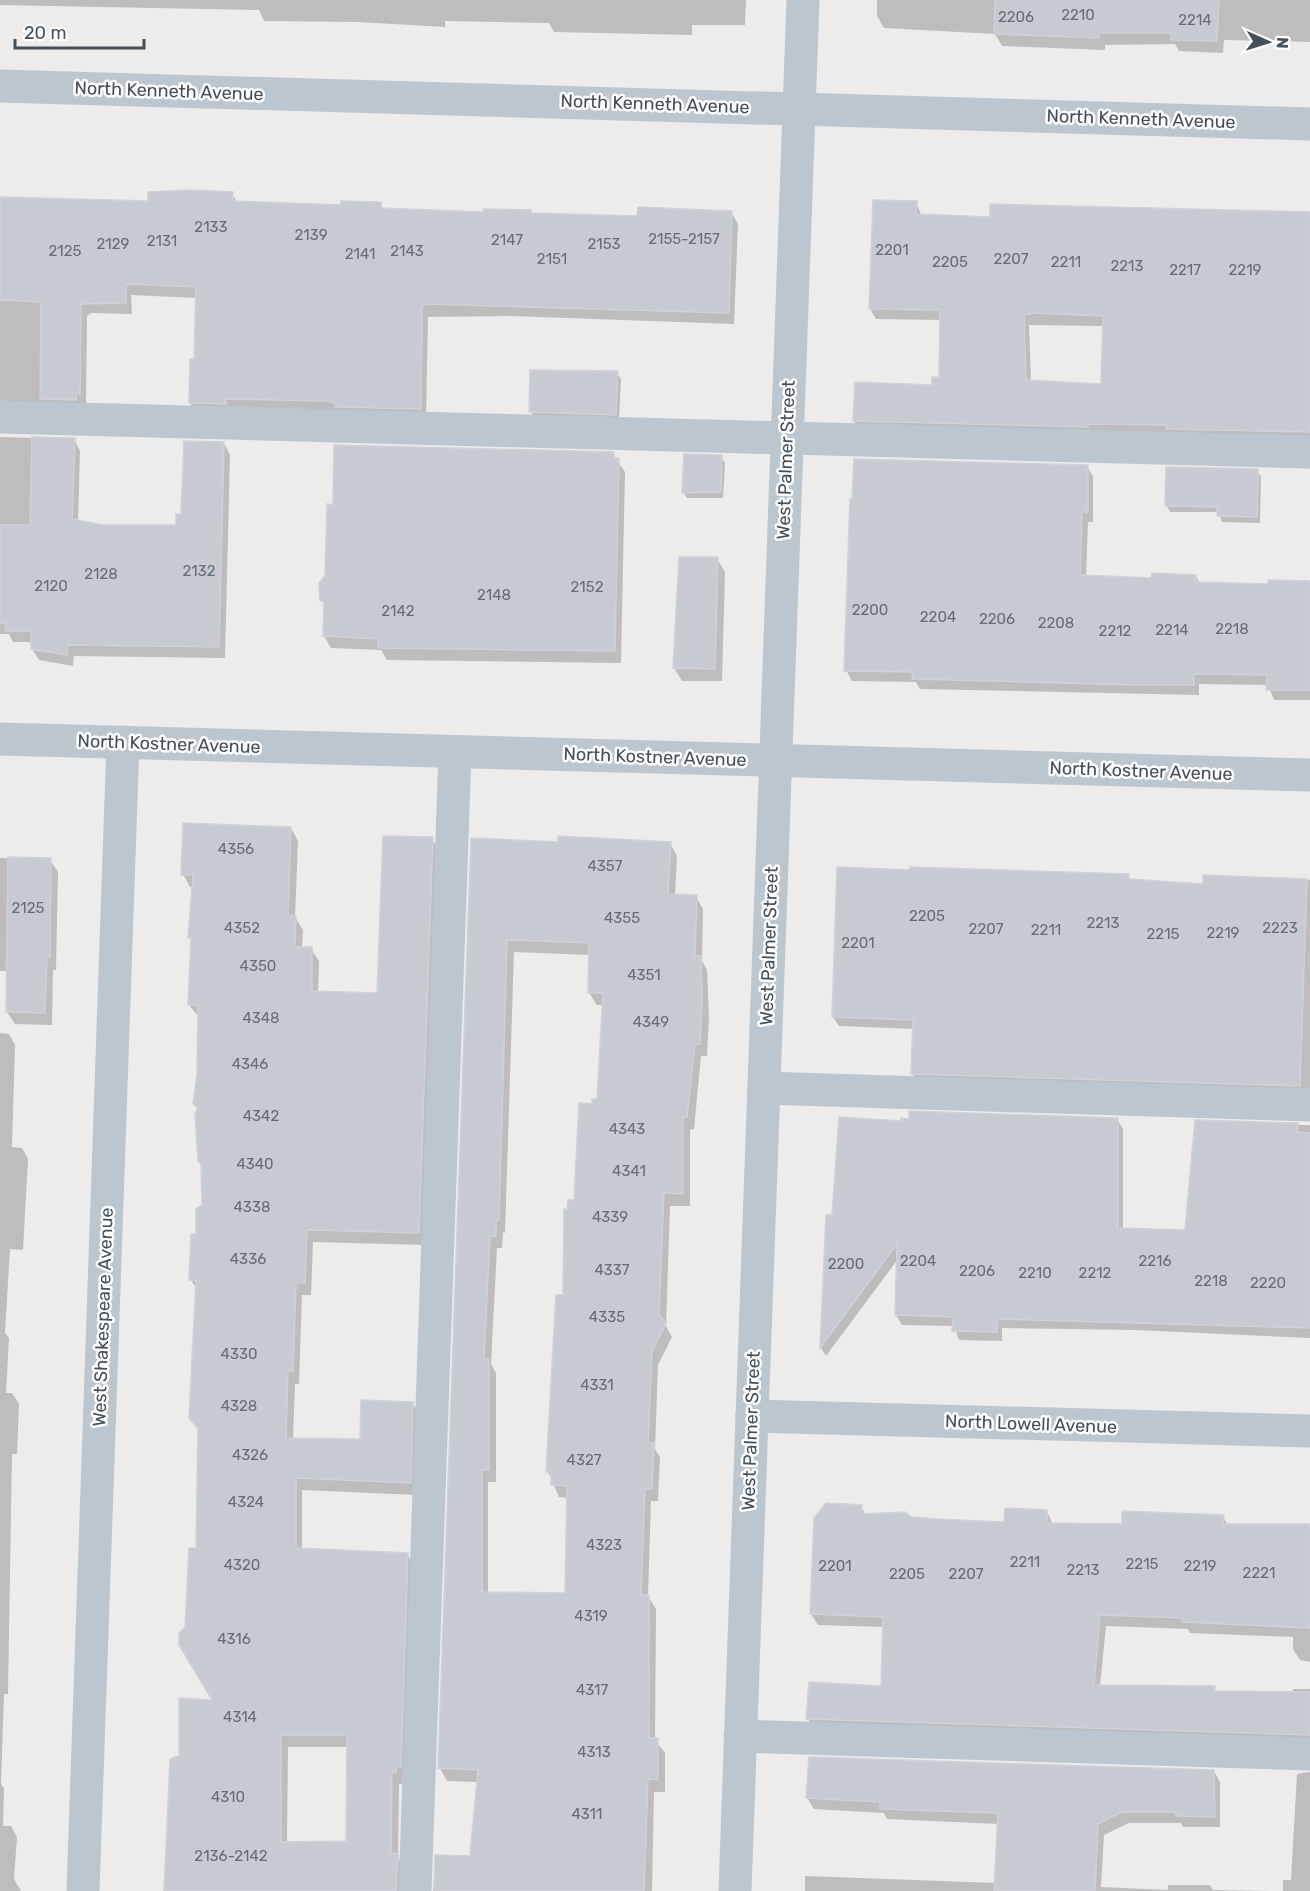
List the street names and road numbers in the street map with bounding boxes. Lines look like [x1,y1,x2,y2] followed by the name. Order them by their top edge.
[74,77,264,105] street label: North Kenneth Avenue
[560,90,750,118] street label: North Kenneth Avenue
[1046,105,1236,133] street label: North Kenneth Avenue
[772,380,800,540] street label: West Palmer Street
[77,730,261,758] street label: North Kostner Avenue
[563,743,747,771] street label: North Kostner Avenue
[1049,757,1233,785] street label: North Kostner Avenue
[755,866,783,1026] street label: West Palmer Street
[88,1207,118,1427] street label: West Shakespeare Avenue
[737,1351,765,1511] street label: West Palmer Street
[945,1410,1117,1438] street label: North Lowell Avenue

